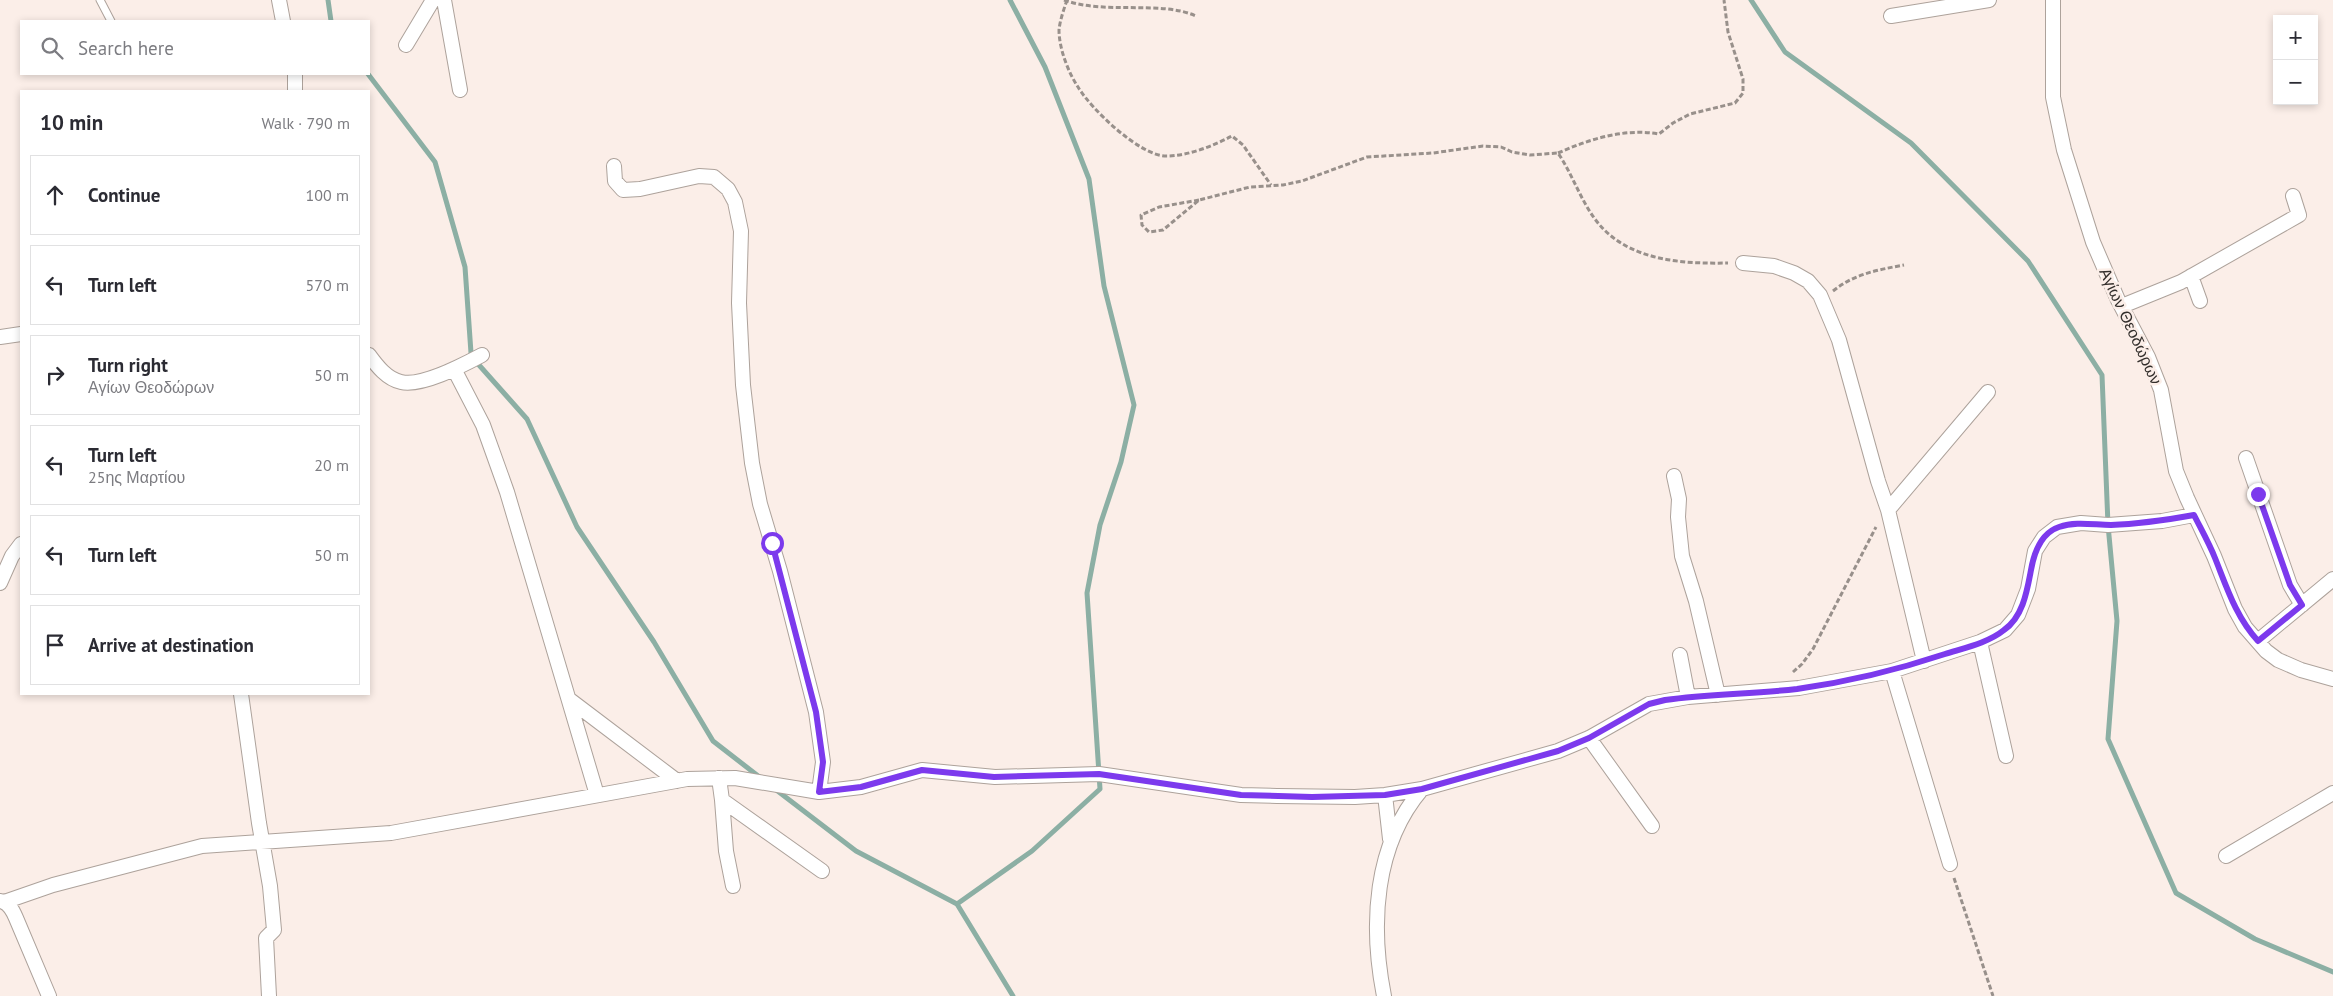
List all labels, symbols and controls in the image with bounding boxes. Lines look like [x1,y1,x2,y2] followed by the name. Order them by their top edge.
[2273,15,2318,105] map controls
[2273,15,2318,60] button: +
[20,20,370,75] search box
[38,34,66,62] icon: search
[78,36,174,60] text: Search here
[2273,60,2318,105] button: −
[40,109,103,136] text: 10 min
[261,113,350,133] text: Walk · 790 m
[41,181,69,209] icon: ahead
[88,183,160,207] text: Continue
[306,185,349,205] text: 100 m
[2095,265,2167,387] street label: Αγίων Θεοδώρων
[41,271,69,299] icon: left
[88,273,157,297] text: Turn left
[306,275,349,295] text: 570 m
[88,353,168,377] text: Turn right
[41,361,69,389] icon: right
[314,365,349,385] text: 50 m
[88,377,214,397] text: Αγίων Θεοδώρων
[88,443,157,467] text: Turn left
[41,451,69,479] icon: left
[314,455,349,475] text: 20 m
[88,467,185,487] text: 25ης Μαρτίου
[2247,483,2270,506] route end
[761,532,784,555] route start
[41,541,69,569] icon: left
[88,543,157,567] text: Turn left
[314,545,349,565] text: 50 m
[41,631,69,659] icon: arrive
[88,633,254,657] text: Arrive at destination

